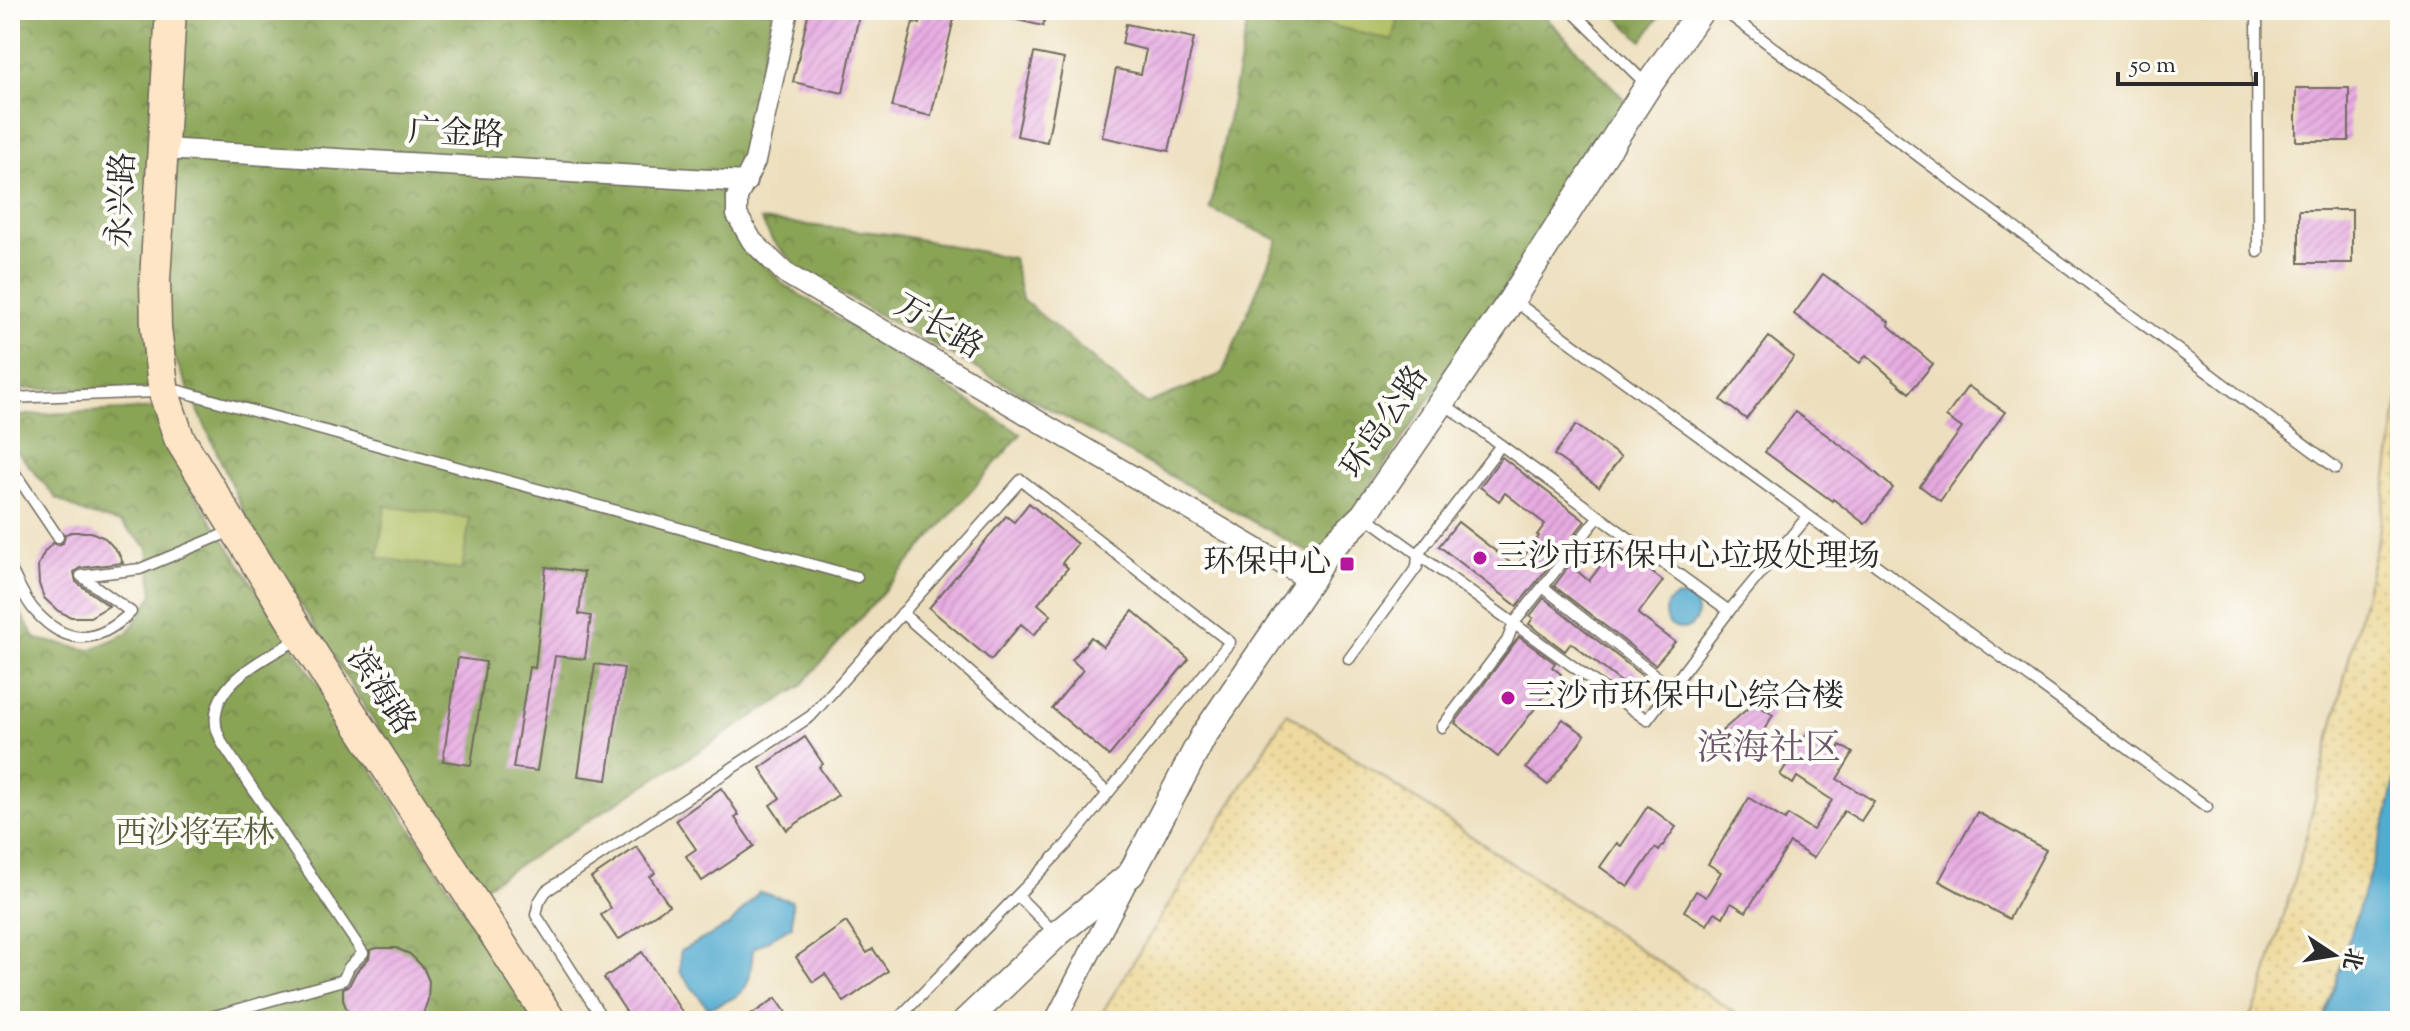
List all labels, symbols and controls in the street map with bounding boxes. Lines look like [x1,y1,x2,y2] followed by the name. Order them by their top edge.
[2118,36,2256,86] scale bar
[2128,49,2176,83] text: 50 m
[407,110,505,160] street label: 广金路
[98,151,148,249] street label: 永兴路
[885,284,991,372] street label: 万长路
[1331,357,1441,489] street label: 环岛公路
[1496,535,1880,581] place label: 三沙市环保中心垃圾处理场
[1203,541,1331,587] place label: 环保中心
[1471,549,1489,567] marker: 三沙市环保中心垃圾处理场
[1338,555,1356,573] marker: 环保中心
[335,639,425,745] street label: 滨海路
[1524,675,1844,721] place label: 三沙市环保中心综合楼
[1499,689,1517,707] marker: 三沙市环保中心综合楼
[1697,724,1841,776] district label: 滨海社区
[115,812,275,858] park label: 西沙将军林
[2294,915,2374,995] north arrow
[2333,944,2369,973] text: 北

